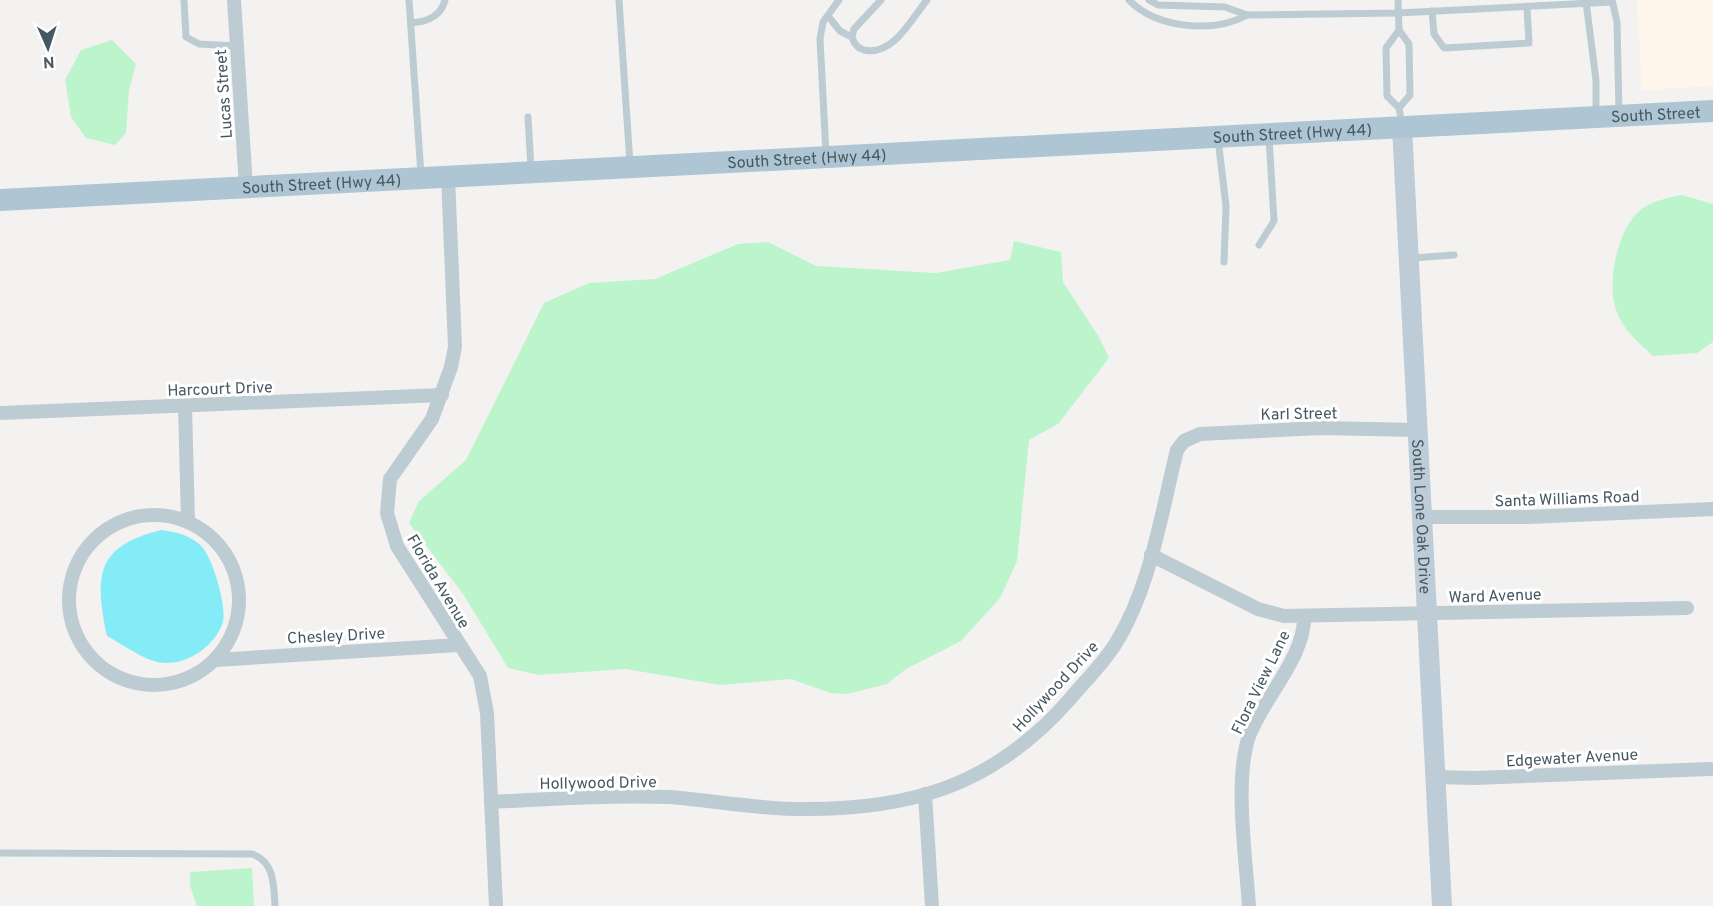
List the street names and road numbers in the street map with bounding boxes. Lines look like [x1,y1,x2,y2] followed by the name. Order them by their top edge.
[212,49,238,139] street label: Lucas Street
[1610,104,1701,128] street label: South Street
[1212,121,1372,149] street label: South Street (Hwy 44)
[727,146,887,174] street label: South Street (Hwy 44)
[242,171,402,199] street label: South Street (Hwy 44)
[167,378,273,402] street label: Harcourt Drive
[1260,404,1338,426] street label: Karl Street
[1406,439,1434,595] street label: South Lone Oak Drive
[1494,487,1640,513] street label: Santa Williams Road
[401,531,473,633] street label: Florida Avenue
[1448,585,1542,609] street label: Ward Avenue
[287,624,386,650] street label: Chesley Drive
[1228,628,1296,738] street label: Flora View Lane
[1009,638,1104,737] street label: Hollywood Drive
[1506,746,1639,772] street label: Edgewater Avenue
[539,773,657,795] street label: Hollywood Drive

